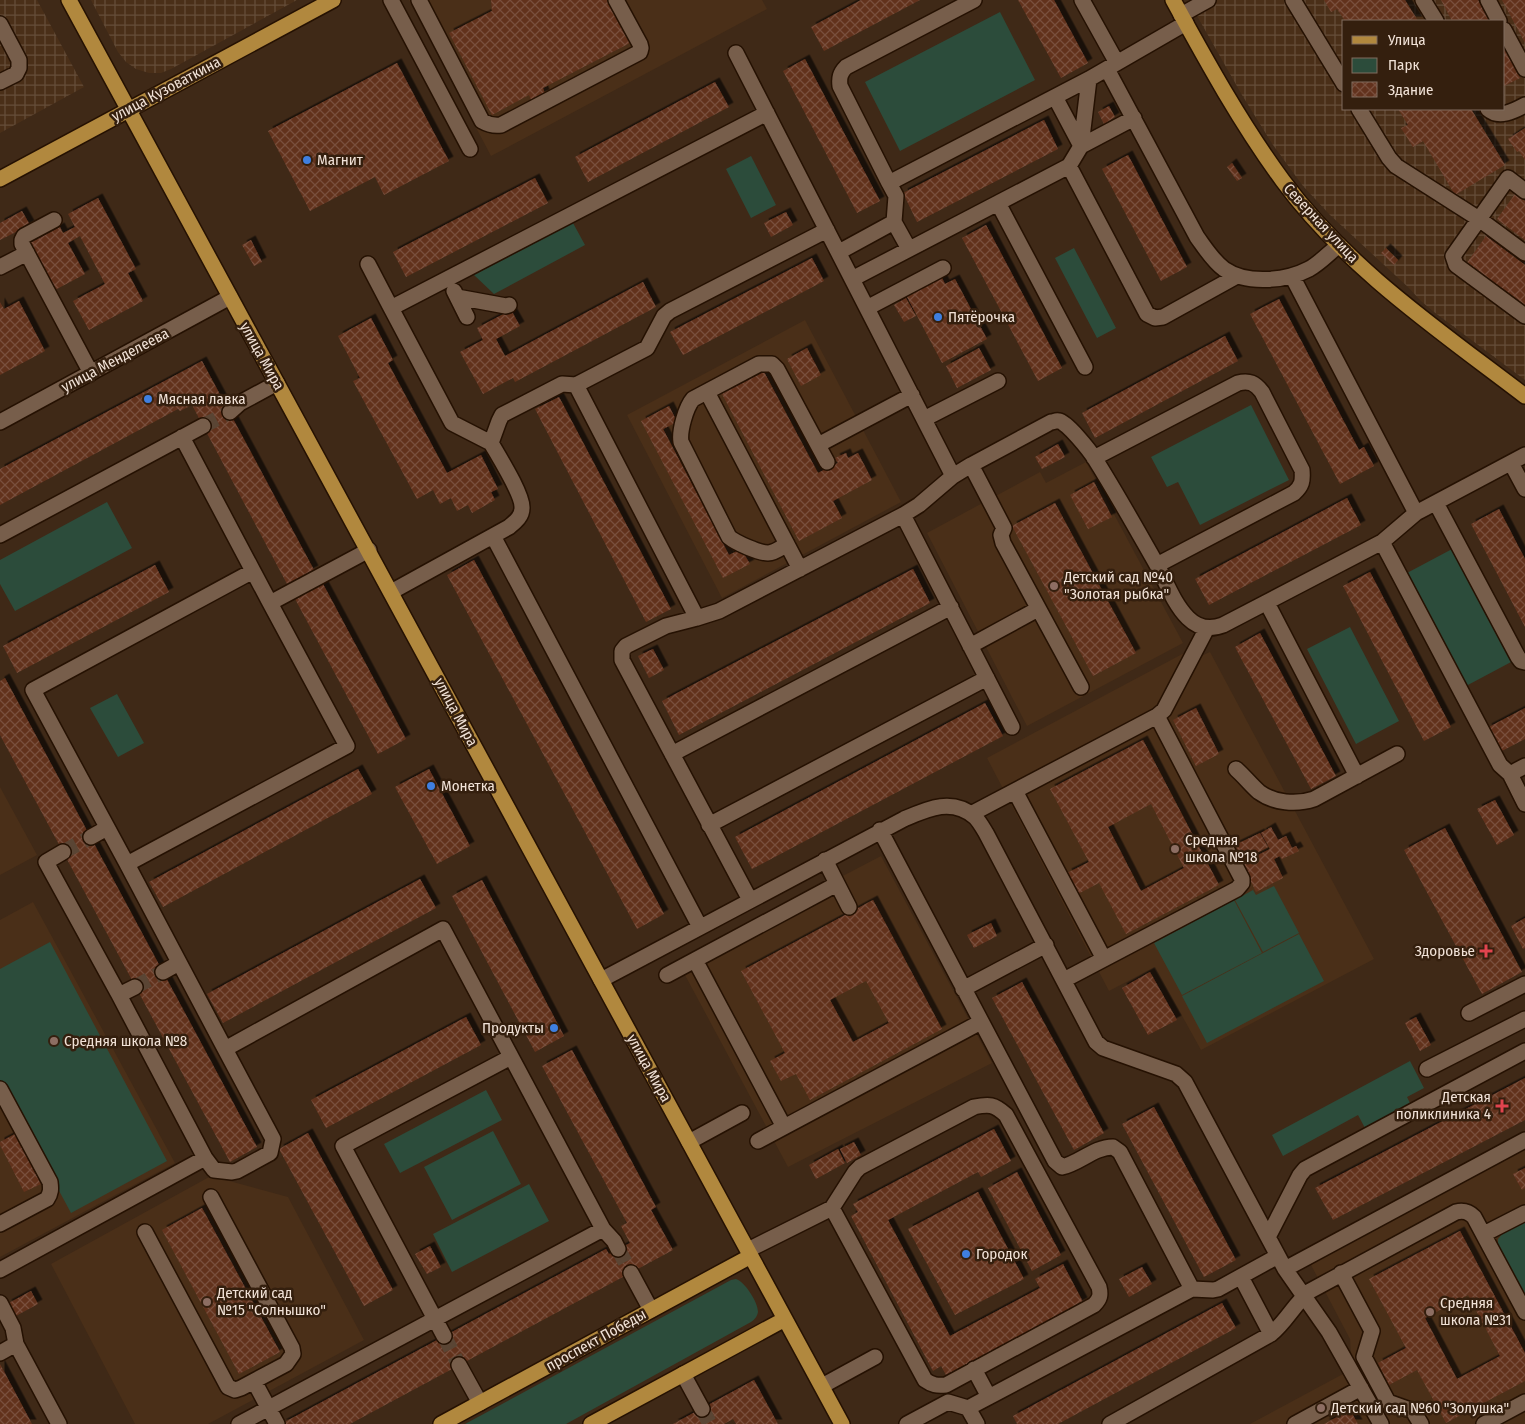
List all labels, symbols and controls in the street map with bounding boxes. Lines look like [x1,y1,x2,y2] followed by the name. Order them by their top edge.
[1342,20,1505,110] legend
[1387,31,1426,49] text: Улица
[108,53,224,125] street label: улица Кузоваткина
[1388,56,1419,74] text: Парк
[1388,81,1434,99] text: Здание
[317,151,364,169] place label: Магнит
[301,154,313,166] marker: Магнит
[1280,180,1362,266] street label: Северная улица
[948,308,1015,326] place label: Пятёрочка
[932,311,944,323] marker: Пятёрочка
[236,319,288,393] street label: улица Мира
[58,324,172,396] street label: улица Менделеева
[158,390,246,408] place label: Мясная лавка
[142,393,154,405] marker: Мясная лавка
[1063,568,1173,603] place label: Детский сад №40 "Золотая рыбка"
[1048,580,1060,592] marker: Детский сад №40 "Золотая рыбка"
[430,675,482,749] street label: улица Мира
[441,777,495,795] place label: Монетка
[425,780,437,792] marker: Монетка
[1185,831,1257,866] place label: Средняя школа №18
[1169,843,1181,855] marker: Средняя школа №18
[1415,942,1475,960] place label: Здоровье
[1479,944,1493,958] marker: Здоровье
[482,1019,544,1037] place label: Продукты
[548,1022,560,1034] marker: Продукты
[623,1031,675,1105] street label: улица Мира
[64,1032,187,1050] place label: Средняя школа №8
[48,1035,60,1047] marker: Средняя школа №8
[1396,1088,1491,1123] place label: Детская поликлиника 4
[1495,1099,1509,1113] marker: Детская поликлиника 4
[976,1245,1027,1263] place label: Городок
[960,1248,972,1260] marker: Городок
[216,1284,326,1319] place label: Детский сад №15 "Солнышко"
[1440,1294,1511,1329] place label: Средняя школа №31
[201,1296,213,1308] marker: Детский сад №15 "Солнышко"
[543,1305,649,1375] street label: проспект Победы
[1424,1306,1436,1318] marker: Средняя школа №31
[1330,1399,1509,1417] place label: Детский сад №60 "Золушка"
[1315,1402,1327,1414] marker: Детский сад №60 "Золушка"

